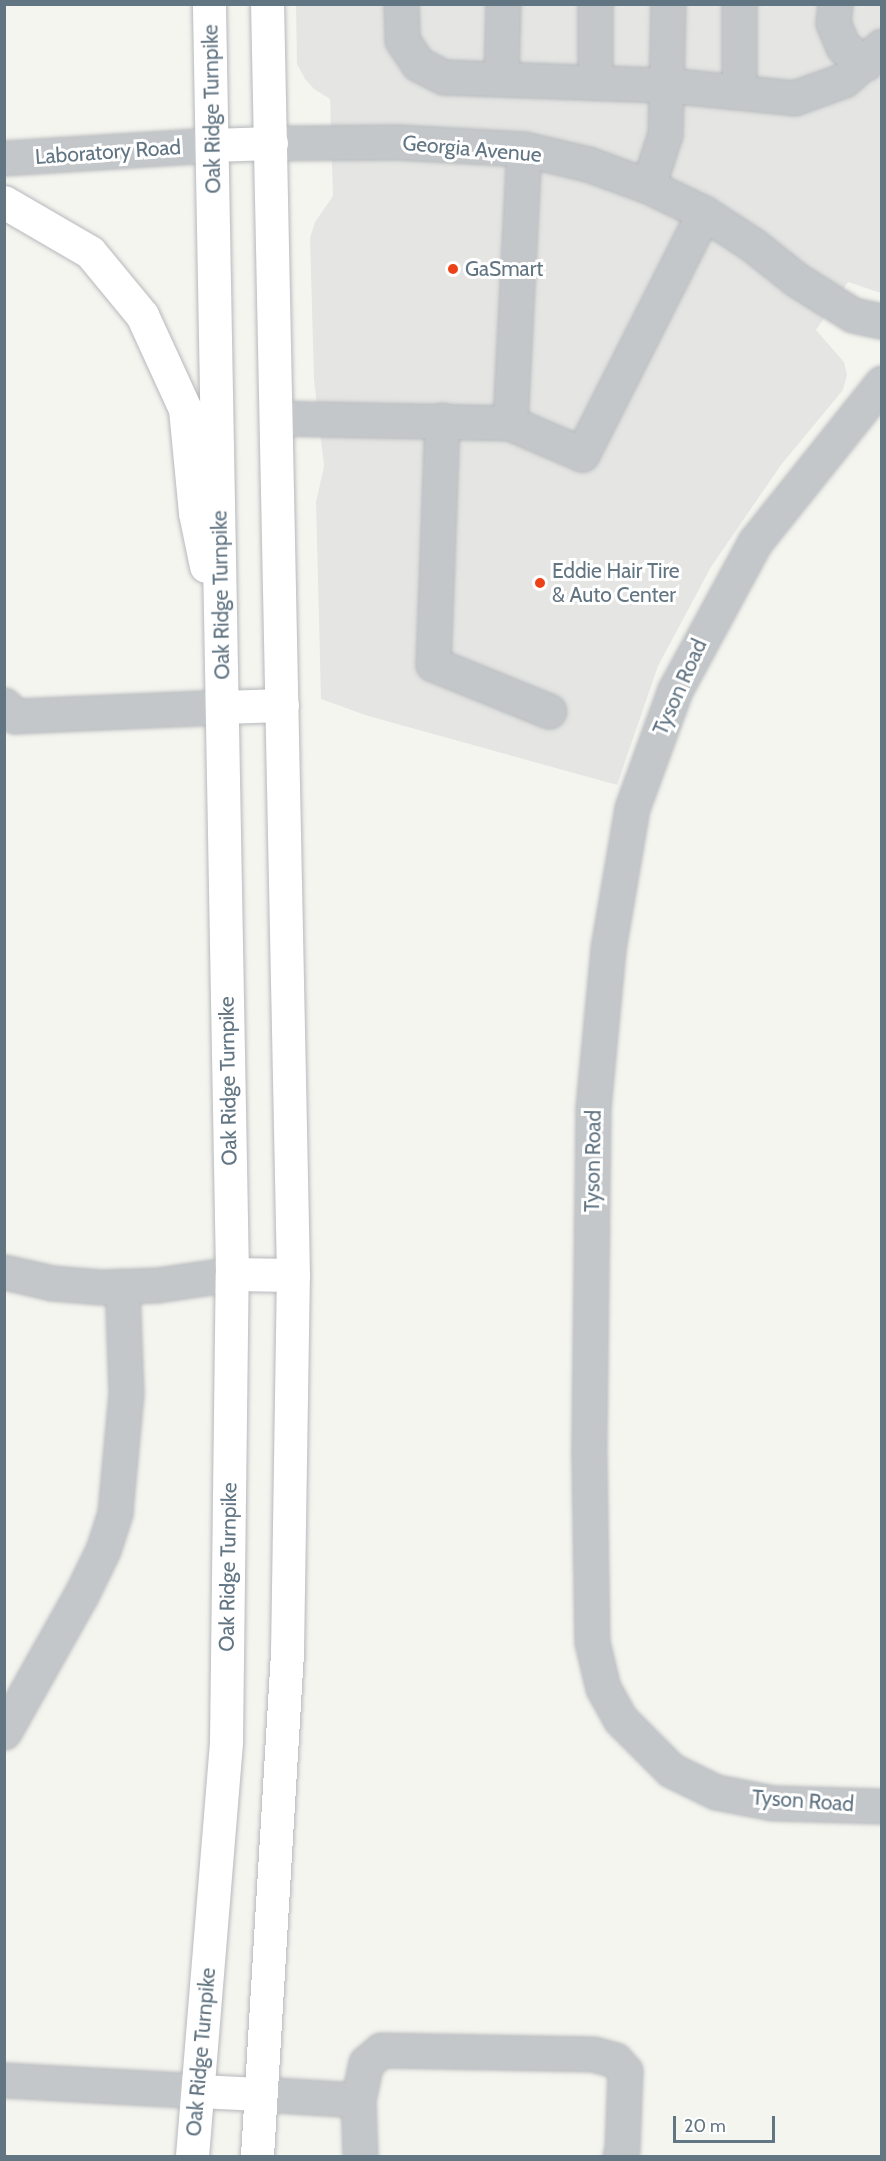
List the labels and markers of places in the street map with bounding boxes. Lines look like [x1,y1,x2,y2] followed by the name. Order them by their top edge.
[465,256,543,282] place label: GaSmart
[446,262,460,276] marker: GaSmart
[552,558,680,608] place label: Eddie Hair Tire & Auto Center
[533,576,547,590] marker: Eddie Hair Tire & Auto Center

